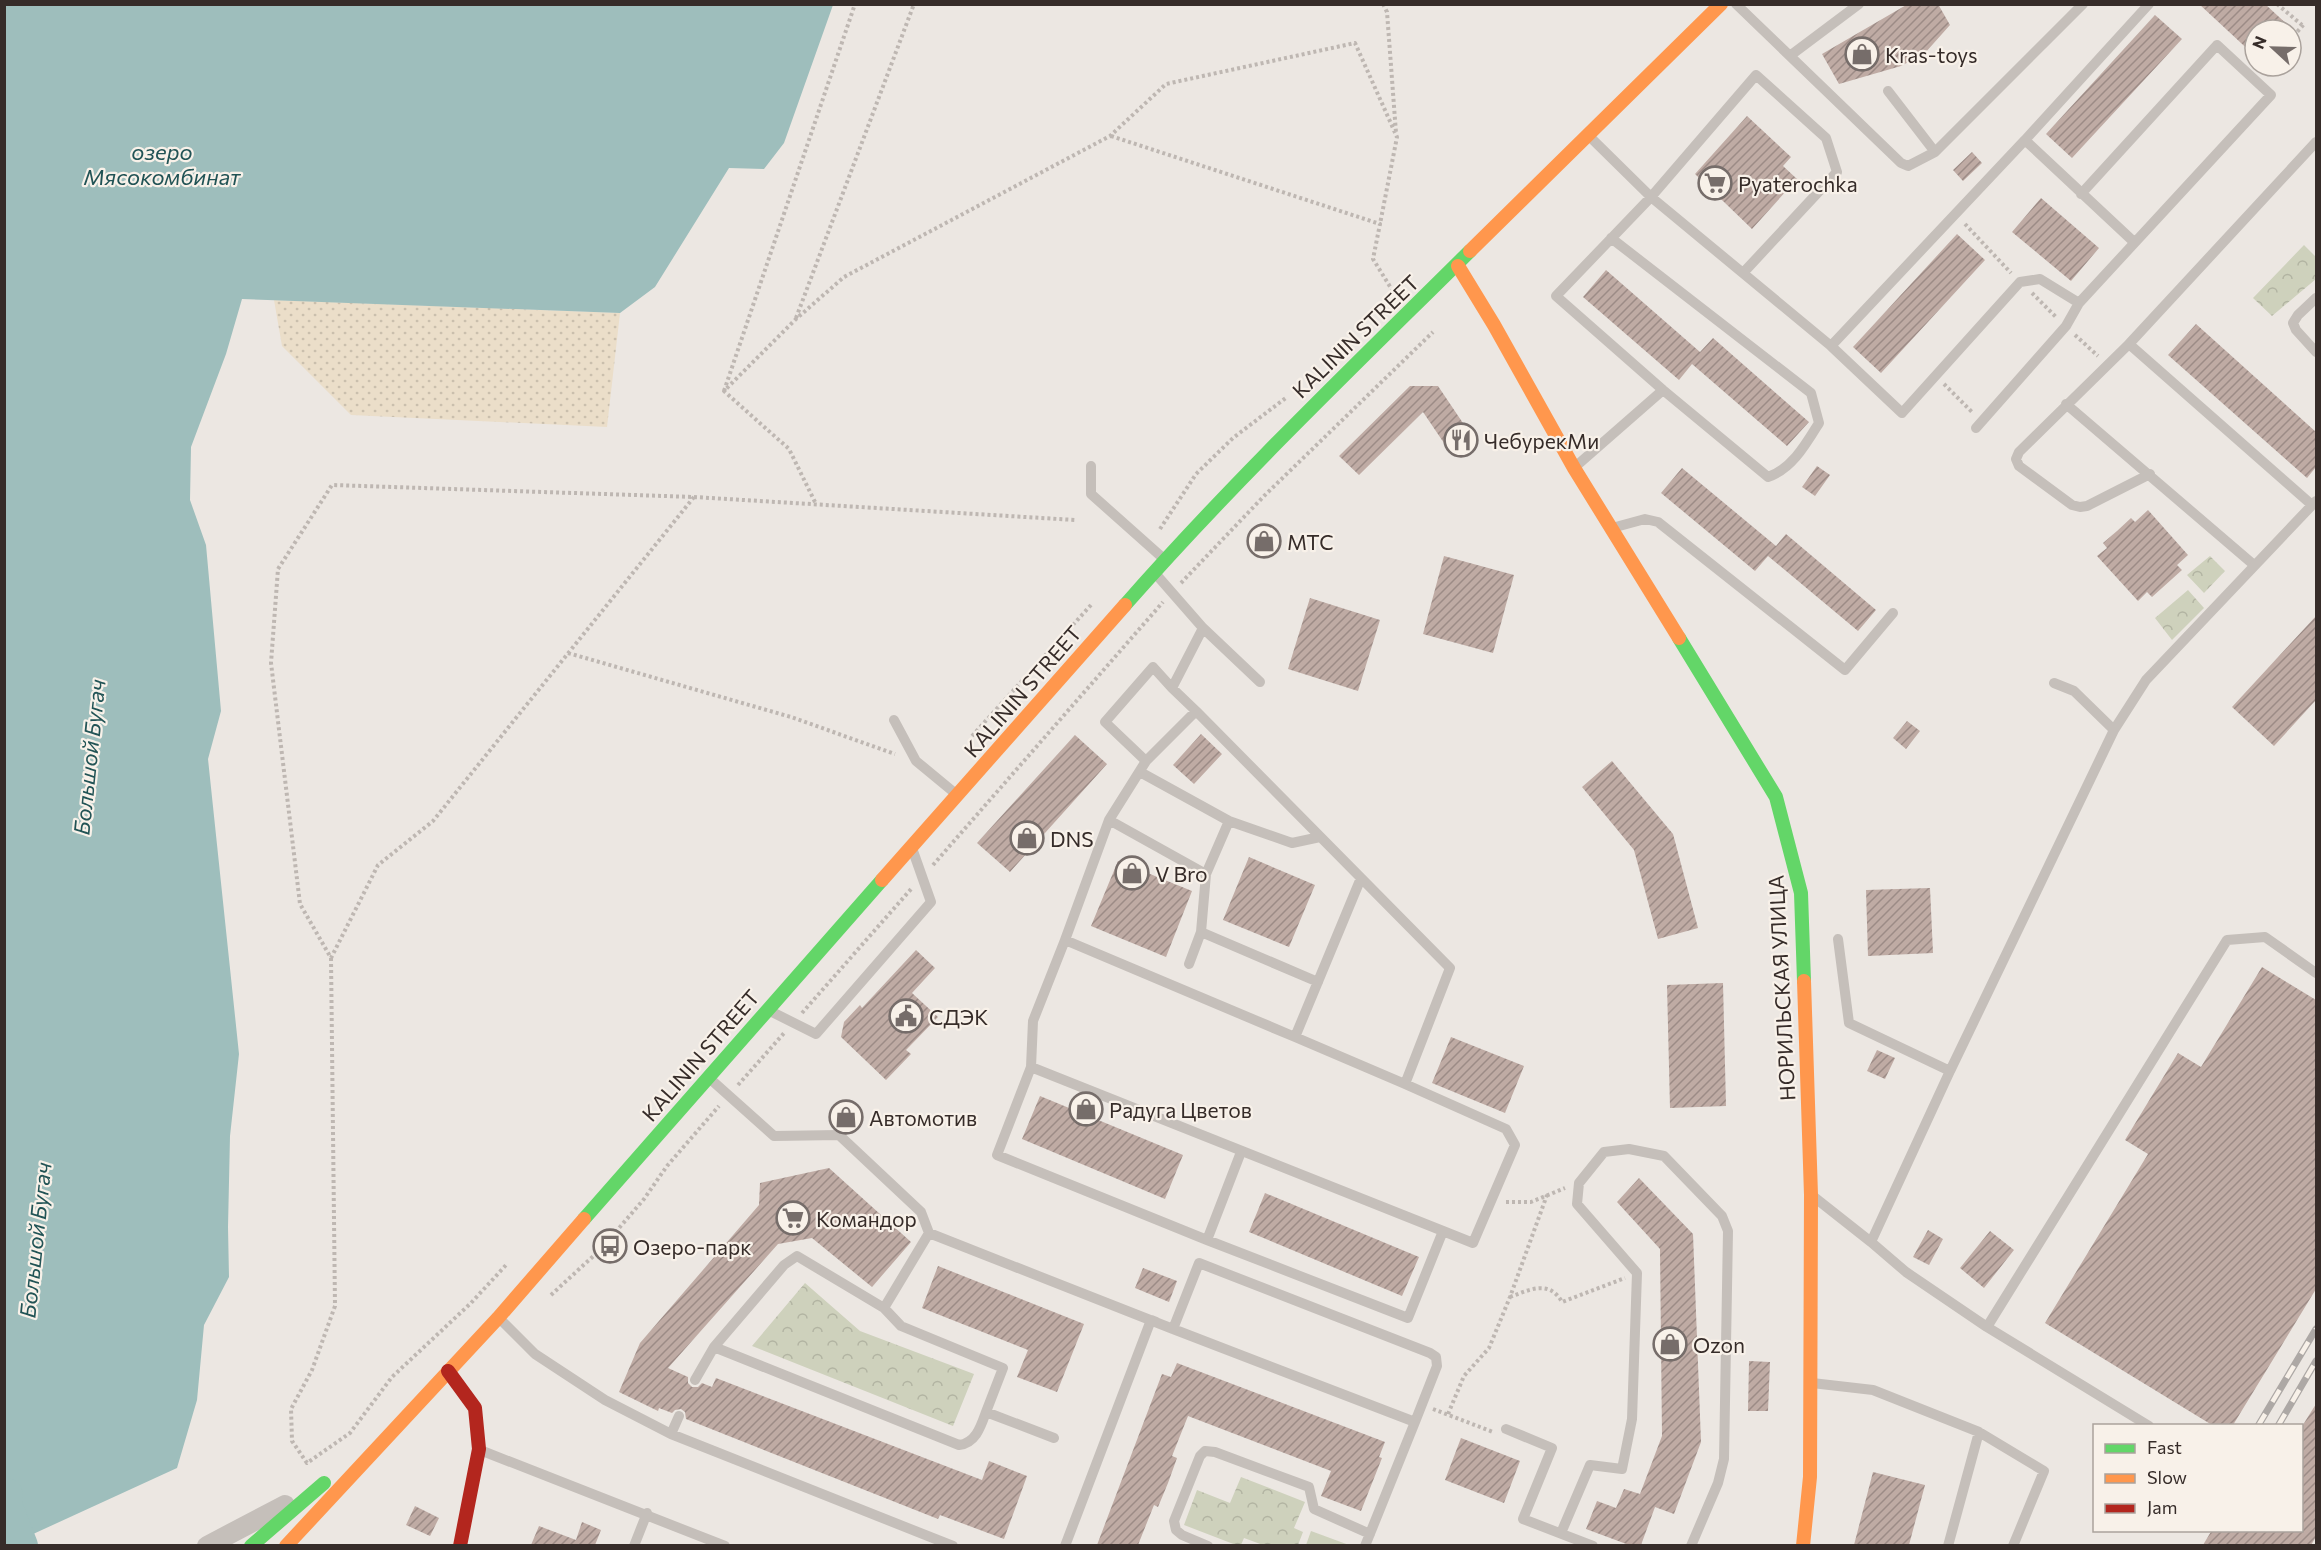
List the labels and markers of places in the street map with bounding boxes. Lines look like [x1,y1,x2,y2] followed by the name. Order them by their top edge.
[1844,36,1880,72] shop icon: Kras-toys
[1885,42,1978,67] place label: Kras-toys
[1697,165,1733,201] supermarket icon: Pyaterochka
[1738,171,1858,196] place label: Pyaterochka
[1443,422,1479,458] restaurant icon: ЧебурекМи
[1484,428,1599,453] place label: ЧебурекМи
[1246,523,1282,559] shop icon: МТС
[1287,529,1334,554] place label: МТС
[1009,820,1045,856] shop icon: DNS
[1050,826,1094,851] place label: DNS
[1114,855,1150,891] shop icon: V Bro
[1155,861,1208,886] place label: V Bro
[888,998,924,1034] public building icon: СДЭК
[929,1004,988,1029] place label: СДЭК
[1068,1091,1104,1127] shop icon: Радуга Цветов
[1109,1097,1252,1122] place label: Радуга Цветов
[828,1099,864,1135] shop icon: Автомотив
[869,1105,977,1130] place label: Автомотив
[775,1200,811,1236] supermarket icon: Командор
[816,1206,917,1231] place label: Командор
[592,1228,628,1264] bus stop icon: Озеро-парк
[633,1234,751,1259] place label: Озеро-парк
[1652,1326,1688,1362] shop icon: Ozon
[1693,1332,1745,1357] place label: Ozon

